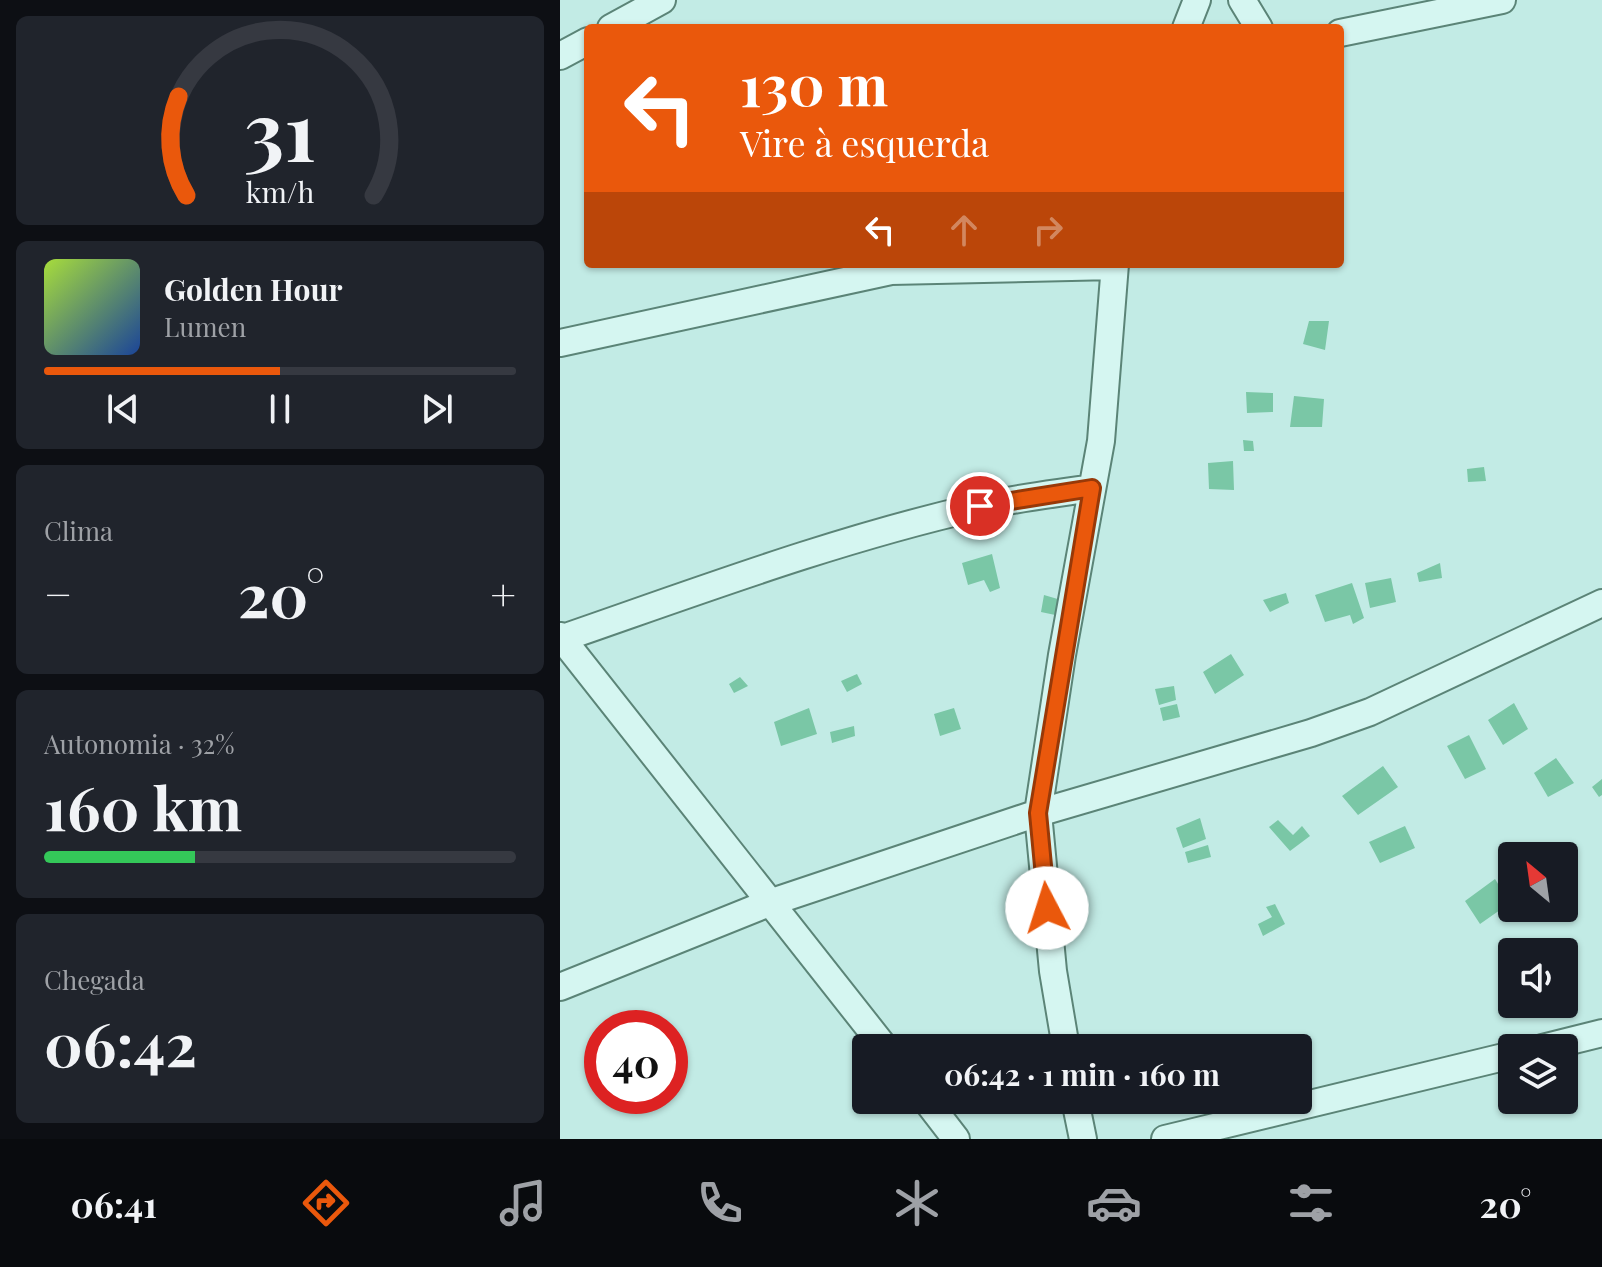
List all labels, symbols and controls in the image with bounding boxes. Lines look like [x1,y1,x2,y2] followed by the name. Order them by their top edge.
[740,46,888,121] text: 130 m
[608,56,712,160] icon: left
[244,72,316,183] text: 31
[740,118,989,166] text: Vire à esquerda
[246,172,314,210] text: km/h
[858,208,902,252] icon: left
[942,208,986,252] icon: ahead
[1026,208,1070,252] icon: right
[164,269,343,309] text: Golden Hour
[164,309,246,344] text: Lumen
[101,387,145,431] icon: previous
[258,387,302,431] icon: pause
[415,387,459,431] icon: next
[946,472,1014,540] pin
[958,484,1002,528] icon: arrive
[44,513,113,548] text: Clima
[238,553,325,633] text: 20°
[44,563,72,622] text: −
[490,563,516,622] text: +
[44,726,235,761] text: Autonomia · 32%
[44,766,242,846] text: 160 km
[1498,842,1578,922] north arrow
[1498,842,1578,1114] map controls
[1005,866,1089,950] position arrow
[1498,938,1578,1018] button: sound
[44,962,145,997] text: Chegada
[44,1002,197,1082] text: 06:42
[584,1010,688,1114] speed limit sign: 40
[1498,1034,1578,1114] button: layers
[944,1054,1220,1094] text: 06:42 · 1 min · 160 m
[298,1175,354,1231] icon: directions
[495,1175,551,1231] icon: music
[692,1175,748,1231] icon: phone
[889,1175,945,1231] icon: climate
[1086,1175,1142,1231] icon: car
[1283,1175,1339,1231] icon: filters
[70,1179,157,1227] text: 06:41
[1480,1179,1531,1227] text: 20°

